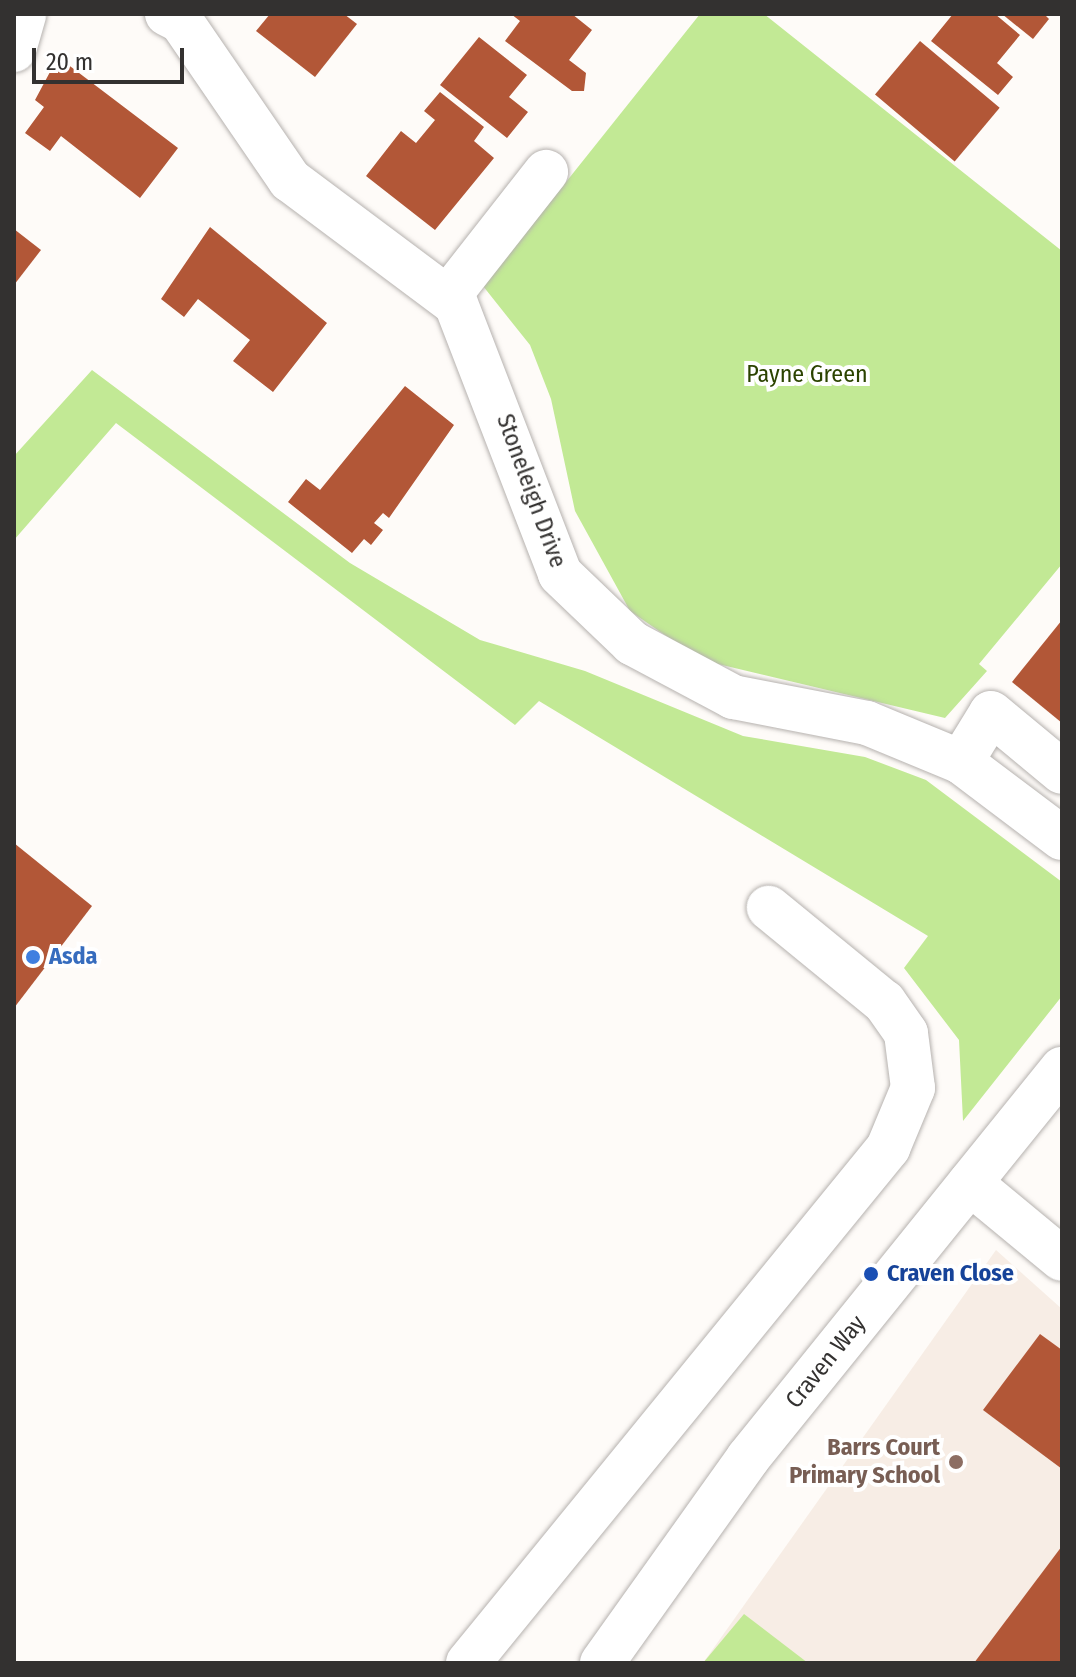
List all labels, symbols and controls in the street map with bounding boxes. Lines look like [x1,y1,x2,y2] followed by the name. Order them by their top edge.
[36,32,188,82] scale bar
[46,48,93,76] text: 20 m
[746,361,868,389] park label: Payne Green
[490,410,572,572] street label: Stoneleigh Drive
[49,943,98,971] place label: Asda
[24,948,42,966] marker: Asda
[887,1260,1014,1288] place label: Craven Close
[862,1265,880,1283] marker: Craven Close
[780,1310,872,1414] street label: Craven Way
[789,1434,940,1490] place label: Barrs Court Primary School
[947,1453,965,1471] marker: Barrs Court Primary School

